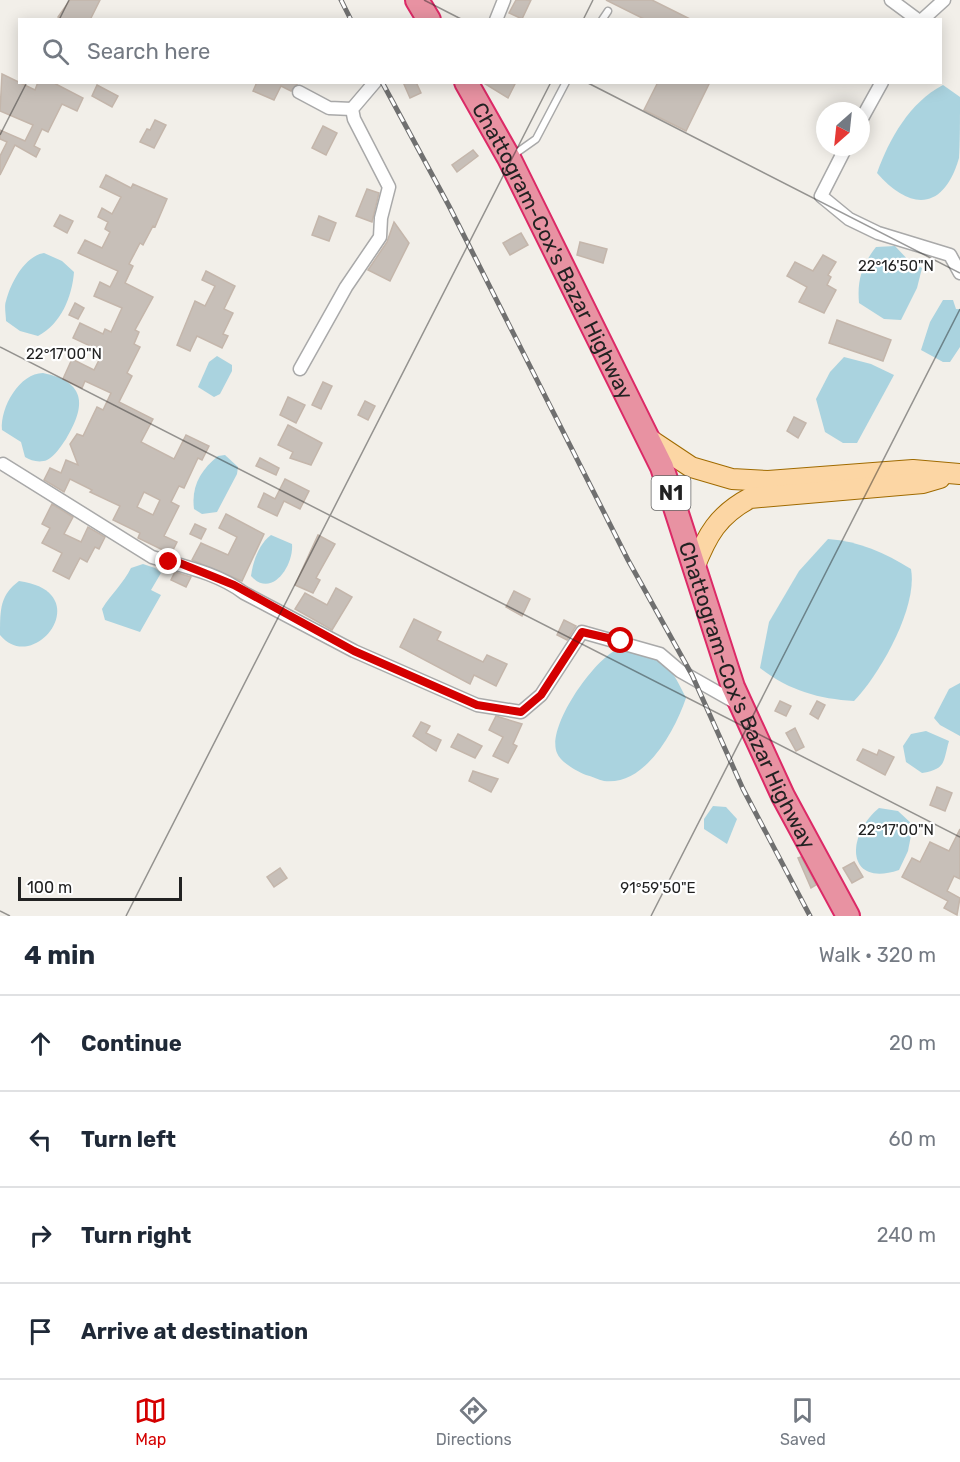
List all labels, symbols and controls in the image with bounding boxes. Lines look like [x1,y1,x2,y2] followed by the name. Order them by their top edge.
[18,18,942,84] search box
[39,35,72,68] icon: search
[87,38,210,65] text: Search here
[467,98,639,404] street label: Chattogram-Cox's Bazar Highway
[816,102,870,156] north arrow
[858,257,934,275] text: 22°16'50"N
[26,345,102,363] text: 22°17'00"N
[652,476,690,510] road number: N1
[674,538,822,853] street label: Chattogram-Cox's Bazar Highway
[155,548,181,574] route end
[607,627,633,653] route start
[858,821,934,839] text: 22°17'00"N
[18,874,182,902] scale bar
[27,878,72,897] text: 100 m
[620,879,696,897] text: 91°59'50"E
[24,940,95,971] text: 4 min
[819,943,936,967] text: Walk · 320 m
[24,1027,57,1060] icon: ahead
[81,1030,182,1057] text: Continue
[889,1031,936,1055] text: 20 m
[24,1123,57,1156] icon: left
[81,1126,176,1153] text: Turn left
[889,1127,936,1151] text: 60 m
[24,1219,57,1252] icon: right
[81,1222,191,1249] text: Turn right
[877,1223,936,1247] text: 240 m
[24,1315,57,1348] icon: arrive
[81,1318,308,1345] text: Arrive at destination
[134,1394,167,1449] tab: Map
[436,1394,512,1449] tab: Directions
[780,1394,826,1449] tab: Saved

